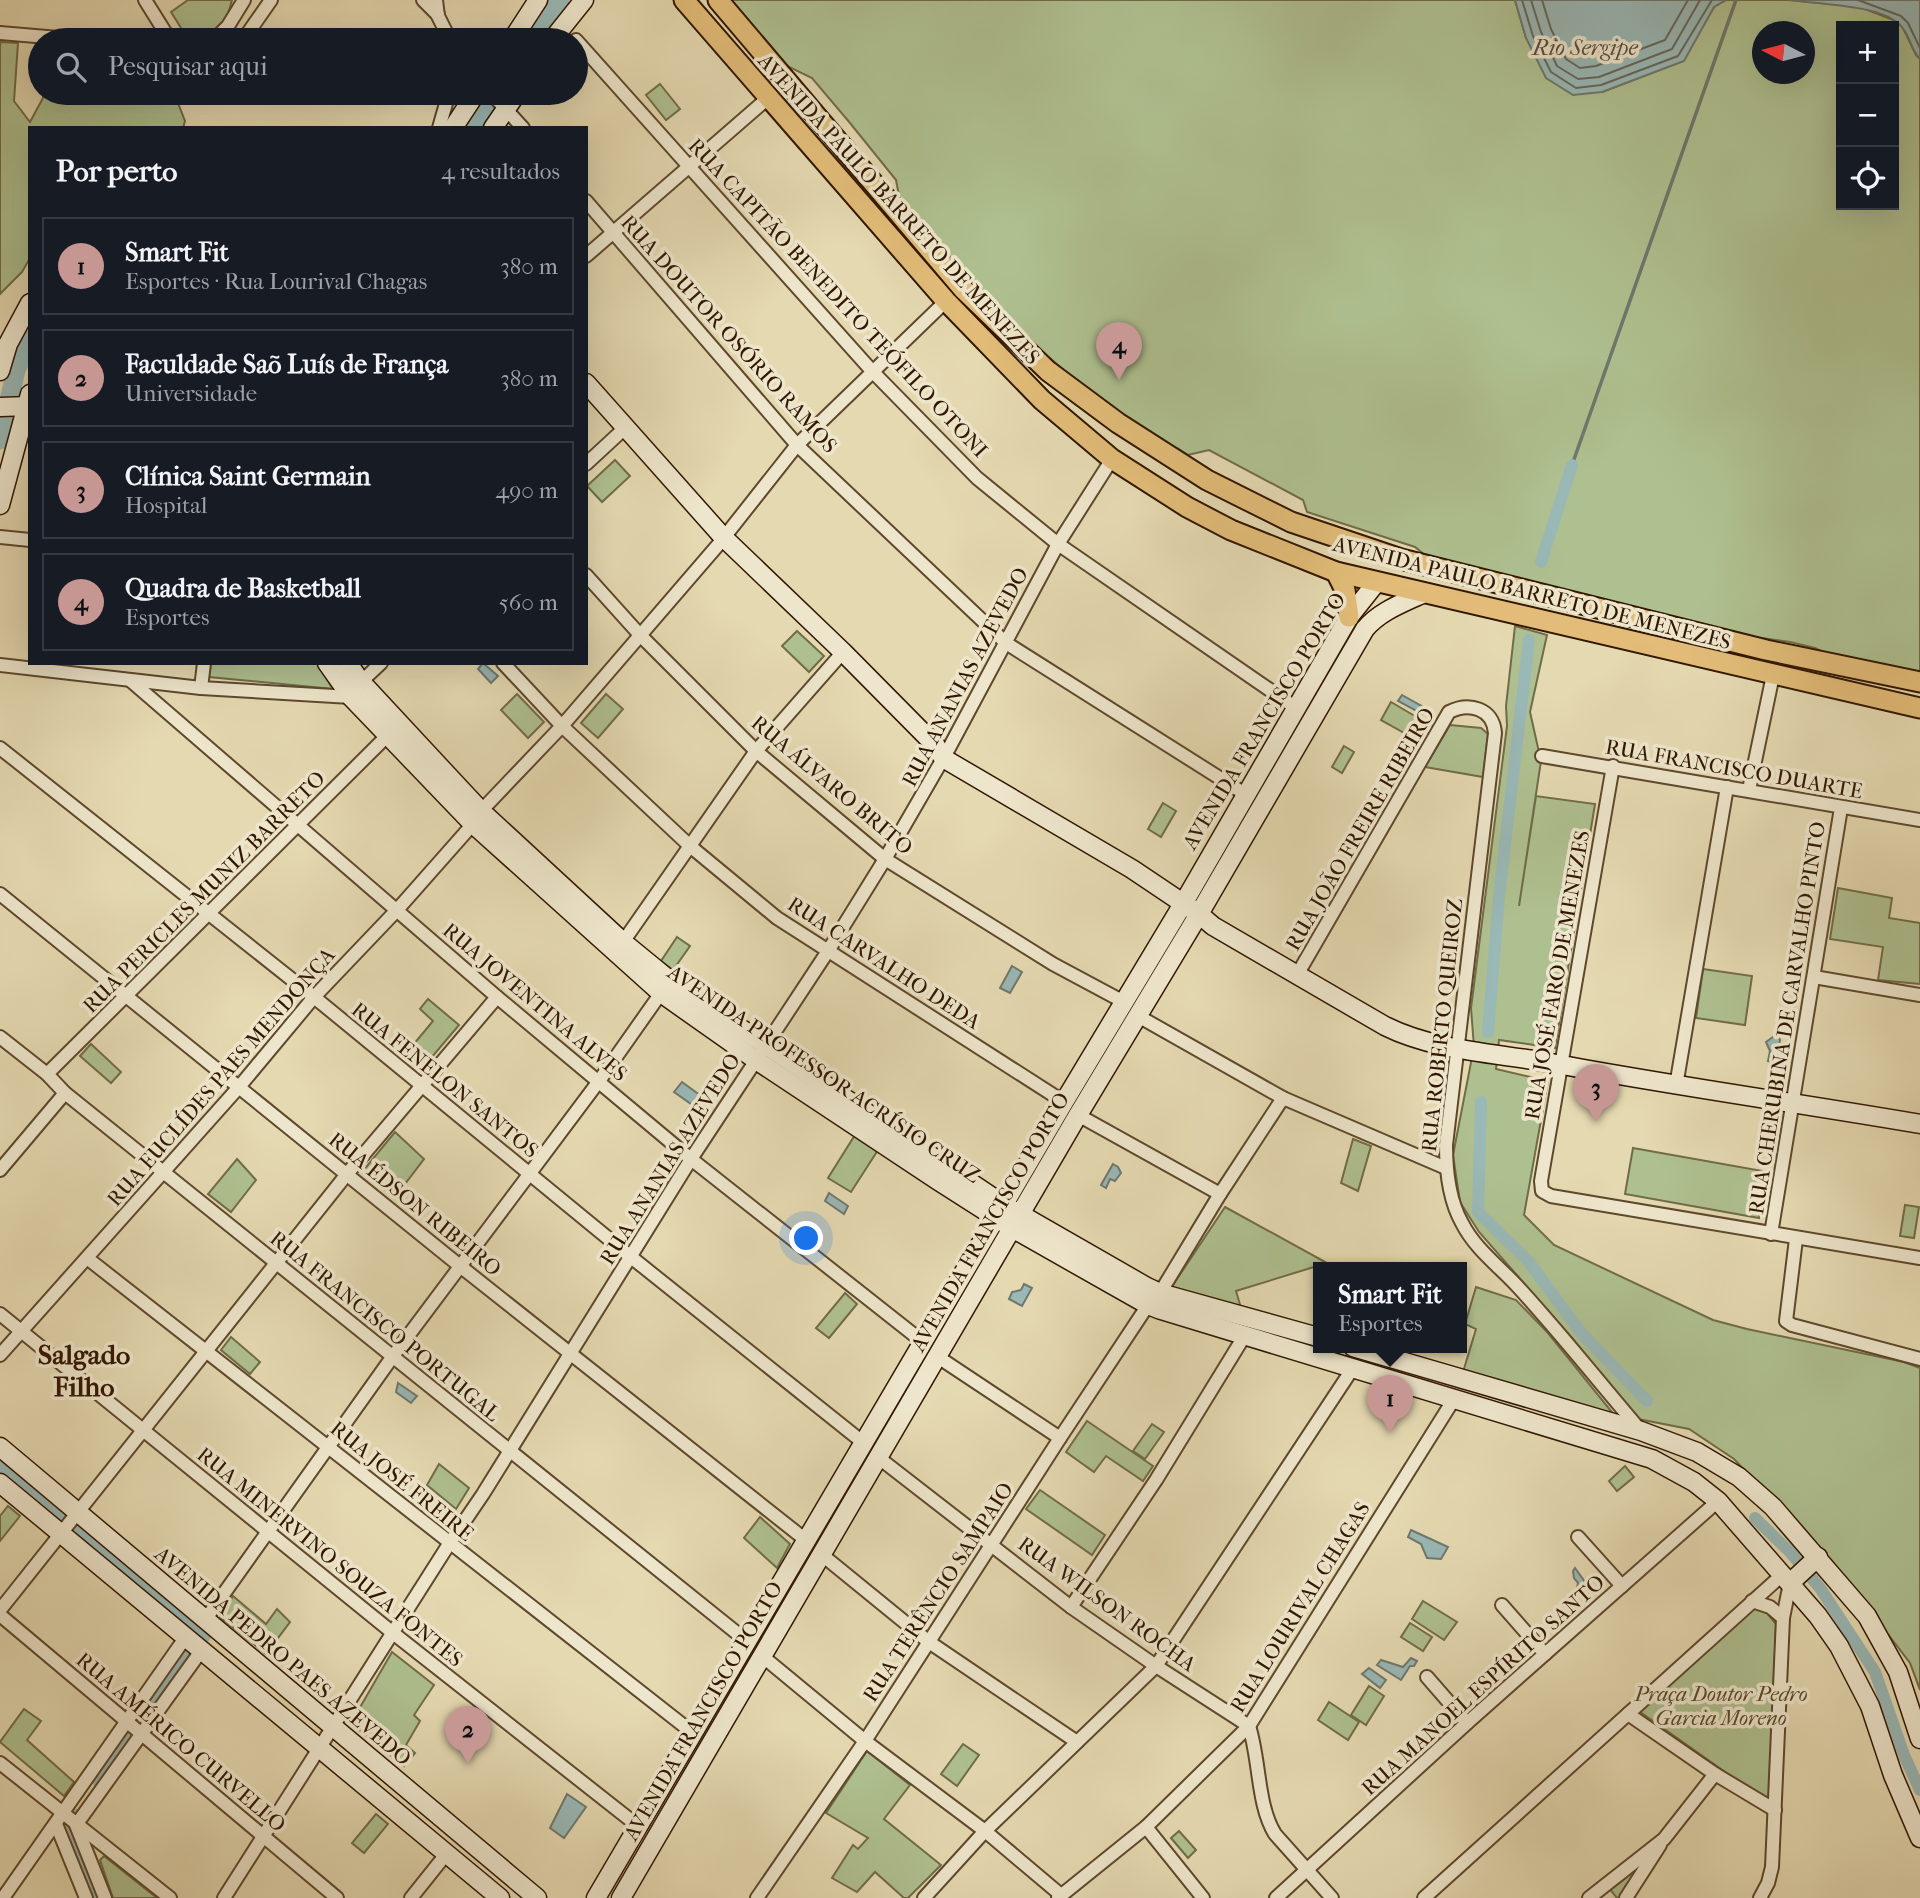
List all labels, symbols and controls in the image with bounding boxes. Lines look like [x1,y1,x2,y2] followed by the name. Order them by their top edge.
[1752,21,1815,84] north arrow
[1836,21,1899,210] map controls
[1836,21,1899,84] button: +
[28,28,588,105] search box
[1530,34,1639,61] water label: Rio Sergipe
[52,48,90,86] icon: search
[752,48,1045,369] street label: AVENIDA PAULO BARRETO DE MENEZES
[108,51,268,82] text: Pesquisar aqui
[1836,84,1899,147] button: −
[683,133,993,463] street label: RUA CAPITÃO BENEDITO TEÓFILO OTONI
[1836,147,1899,210] button: locate
[56,154,178,189] text: Por perto
[441,158,560,185] text: 4 resultados
[616,210,843,458] street label: RUA DOUTOR OSÓRIO RAMOS
[125,237,229,268] text: Smart Fit
[77,253,85,280] text: 1
[500,253,558,280] text: 380 m
[125,268,427,295] text: Esportes · Rua Lourival Chagas
[1096,322,1142,380] pin: 4
[125,349,448,380] text: Faculdade Saõ Luís de França
[75,365,87,392] text: 2
[500,365,558,392] text: 380 m
[125,380,257,407] text: Universidade
[125,461,371,492] text: Clínica Saint Germain
[76,477,86,504] text: 3
[496,477,558,504] text: 490 m
[125,492,207,519] text: Hospital
[1330,532,1733,654] street label: AVENIDA PAULO BARRETO DE MENEZES
[897,563,1033,791] street label: RUA ANANIAS AZEVEDO
[125,573,361,604] text: Quadra de Basketball
[1177,588,1350,855] street label: AVENIDA FRANCISCO PORTO
[74,589,88,616] text: 4
[499,589,558,616] text: 560 m
[125,604,210,631] text: Esportes
[1281,703,1439,955] street label: RUA JOÃO FREIRE RIBEIRO
[746,711,918,859] street label: RUA ÁLVARO BRITO
[1604,735,1864,803] street label: RUA FRANCISCO DUARTE
[78,766,330,1018] street label: RUA PERICLES MUNIZ BARRETO
[1744,820,1830,1216] street label: RUA CHERUBINA DE CARVALHO PINTO
[1520,828,1594,1122] street label: RUA JOSÉ FARO DE MENEZES
[783,892,985,1034] street label: RUA CARVALHO DEDA
[1417,897,1467,1153] street label: RUA ROBERTO QUEIROZ
[438,918,632,1086] street label: RUA JOVENTINA ALVES
[102,943,341,1212] street label: RUA EUCLÍDES PAES MENDONÇA
[662,959,985,1188] street label: AVENIDA PROFESSOR ACRÍSIO CRUZ
[347,997,543,1163] street label: RUA FENELON SANTOS
[595,1049,745,1269] street label: RUA ANANIAS AZEVEDO
[1573,1064,1619,1122] pin: 3
[905,1088,1074,1357] street label: AVENIDA FRANCISCO PORTO
[324,1127,506,1281] street label: RUA ÉDSON RIBEIRO
[789,1221,823,1255] your location
[265,1226,505,1426] street label: RUA FRANCISCO PORTUGAL
[1313,1262,1467,1353] popup
[1338,1279,1442,1310] text: Smart Fit
[1338,1310,1423,1337] text: Esportes
[38,1338,130,1403] district label: Salgado Filho
[1367,1375,1413,1433] pin: 1
[326,1416,478,1546] street label: RUA JOSÉ FREIRE
[192,1442,468,1672] street label: RUA MINERVINO SOUZA FONTES
[858,1478,1018,1706] street label: RUA TERÊNCIO SAMPAIO
[1225,1497,1375,1717] street label: RUA LOURIVAL CHAGAS
[1014,1532,1201,1677] street label: RUA WILSON ROCHA
[149,1541,416,1770] street label: AVENIDA PEDRO PAES AZEVEDO
[1357,1570,1609,1800] street label: RUA MANOEL ESPÍRITO SANTO
[618,1577,787,1846] street label: AVENIDA FRANCISCO PORTO
[71,1647,291,1837] street label: RUA AMÉRICO CURVELLO
[1633,1682,1808,1730] park label: Praça Doutor Pedro Garcia Moreno
[445,1706,491,1764] pin: 2

